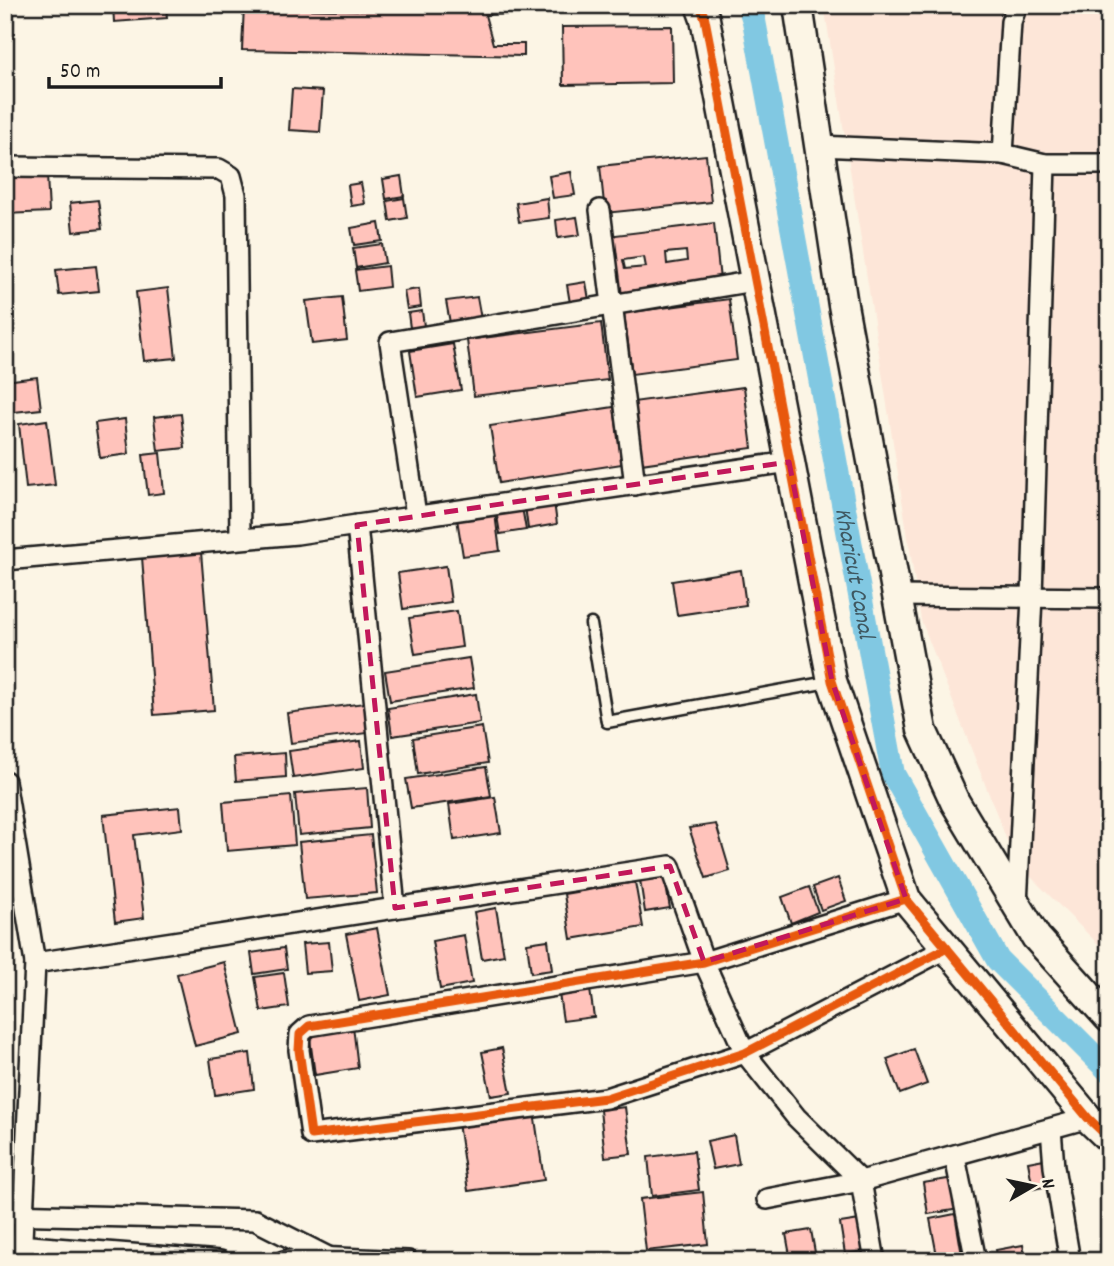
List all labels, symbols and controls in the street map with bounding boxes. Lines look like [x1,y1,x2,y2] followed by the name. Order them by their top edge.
[49,46,220,90] scale bar
[60,58,100,88] text: 50 m
[824,505,882,644] water label: Kharicut Canal
[998,1150,1068,1220] north arrow
[1032,1177,1060,1191] text: N

